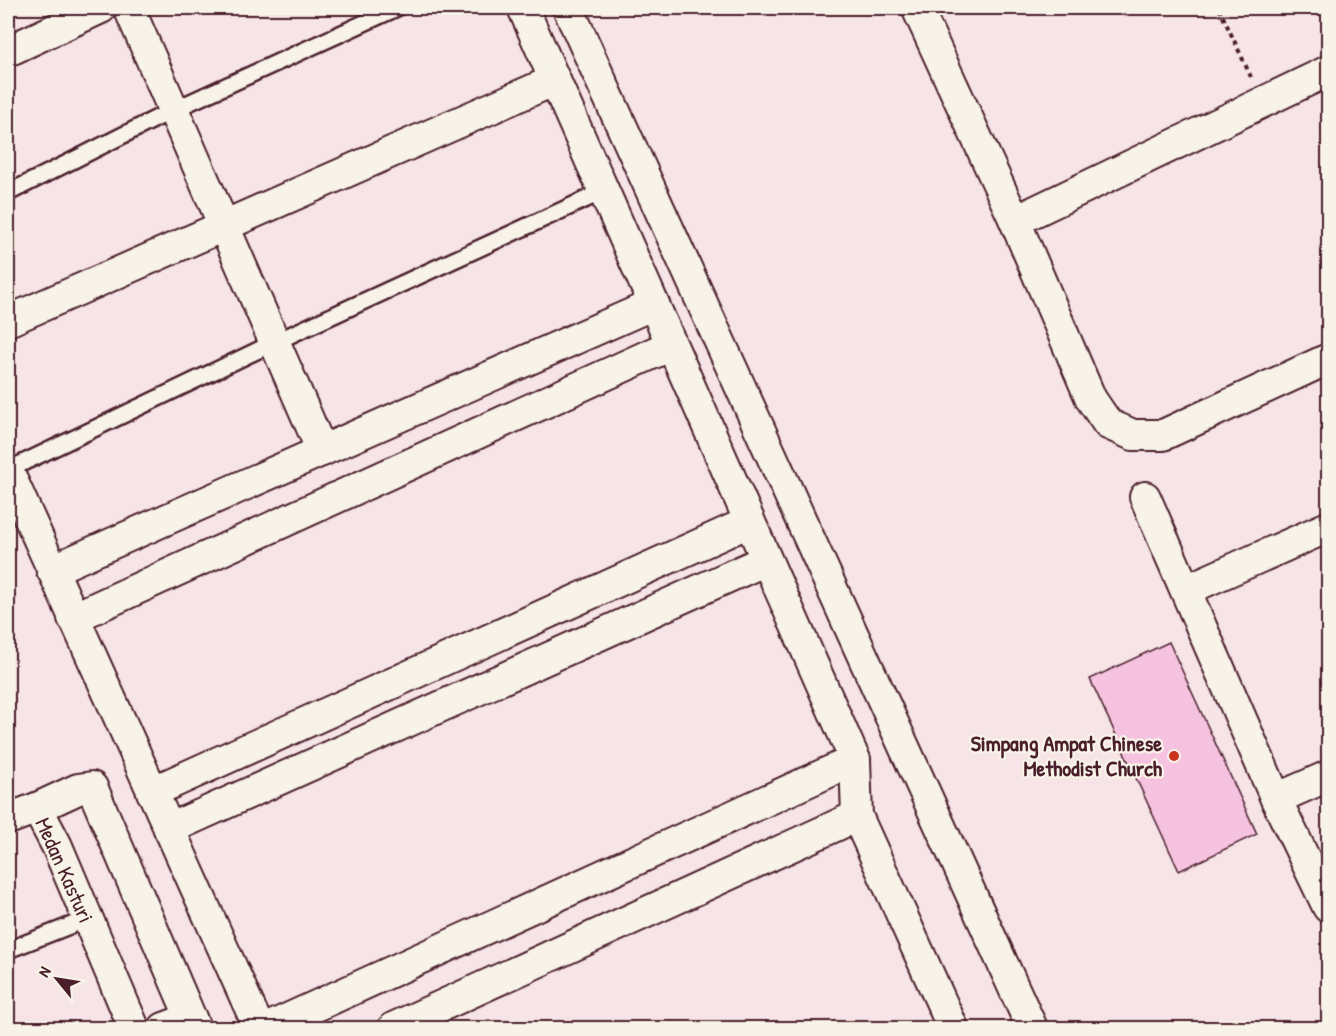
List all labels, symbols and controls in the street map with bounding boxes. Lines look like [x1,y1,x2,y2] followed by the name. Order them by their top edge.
[971,728,1163,783] place label: Simpang Ampat Chinese Methodist Church
[1167,749,1181,763] marker: Simpang Ampat Chinese Methodist Church
[28,813,102,927] street label: Medan Kasturi
[27,949,87,1009] north arrow
[32,962,56,981] text: N

